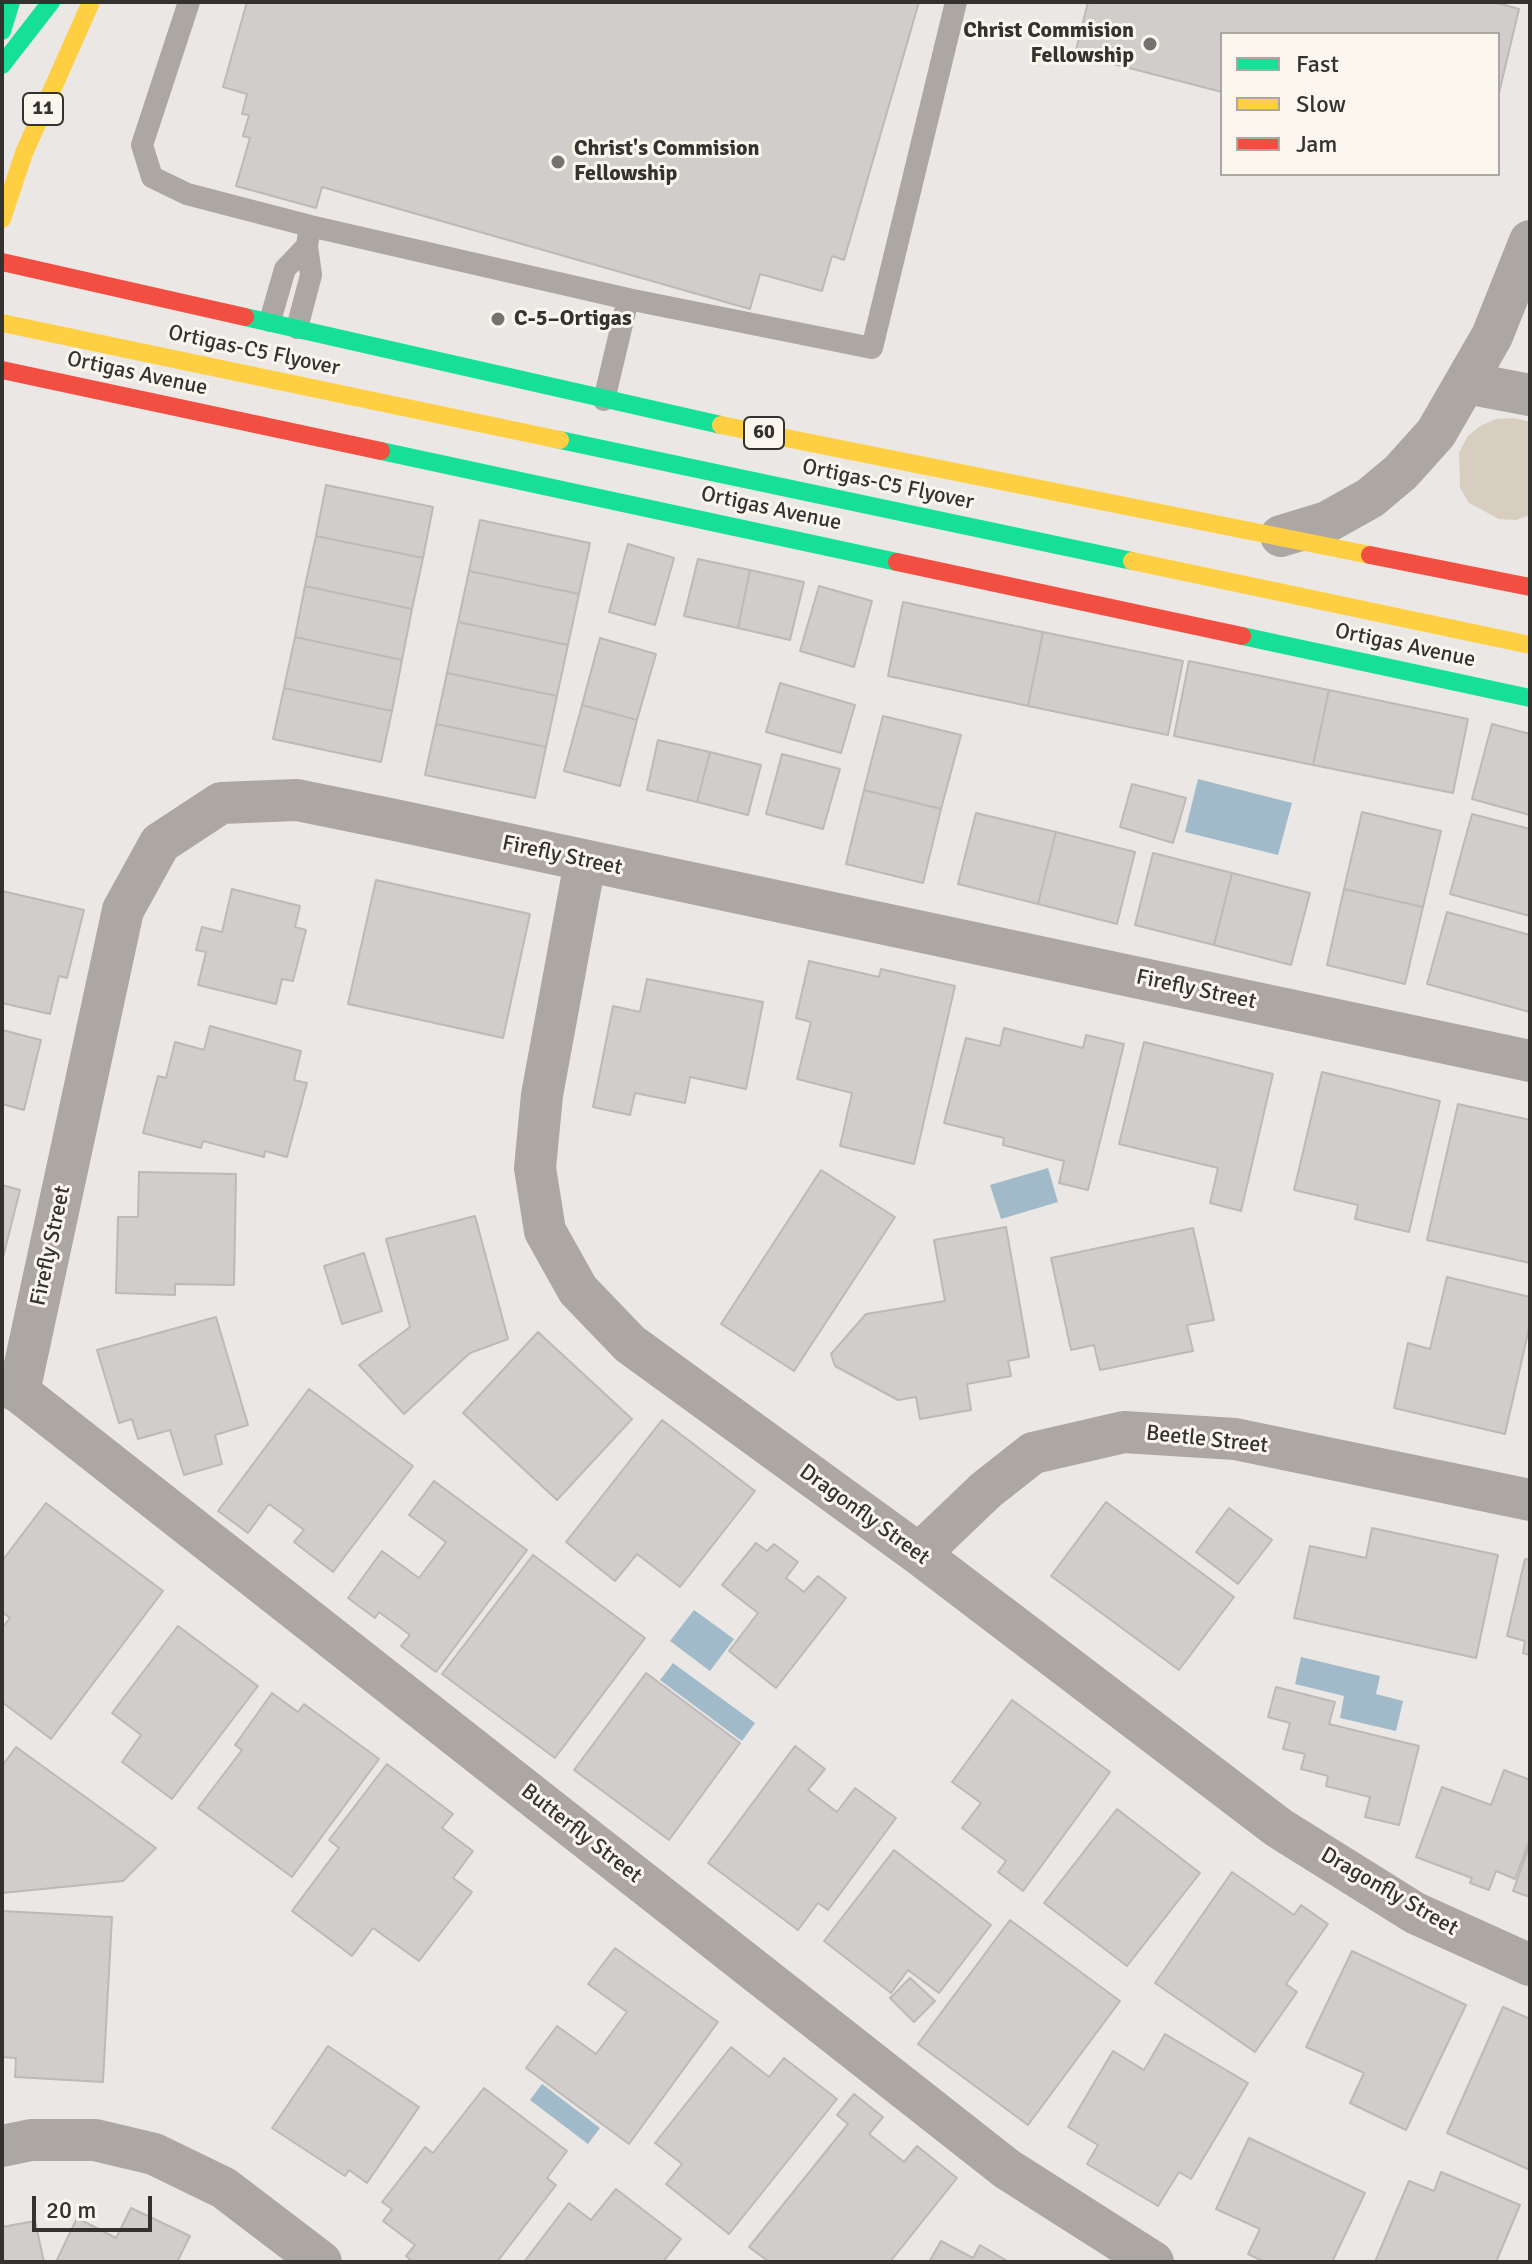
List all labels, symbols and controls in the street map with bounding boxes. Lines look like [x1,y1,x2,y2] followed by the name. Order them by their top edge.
[963,18,1134,70] place label: Christ Commision Fellowship
[1220,32,1500,176] legend
[1141,35,1159,53] marker: Christ Commision Fellowship
[1296,49,1339,79] text: Fast
[1296,89,1346,119] text: Slow
[23,93,63,125] road number: 11
[1296,129,1337,159] text: Jam
[574,136,760,188] place label: Christ's Commision Fellowship
[549,153,567,171] marker: Christ's Commision Fellowship
[514,306,632,332] place label: C-5–Ortigas
[489,310,507,328] marker: C-5–Ortigas
[166,320,342,382] street label: Ortigas-C5 Flyover
[64,346,210,402] street label: Ortigas Avenue
[744,417,784,449] road number: 60
[800,454,976,516] street label: Ortigas-C5 Flyover
[698,481,844,537] street label: Ortigas Avenue
[1332,618,1478,674] street label: Ortigas Avenue
[500,830,624,882] street label: Firefly Street
[1134,964,1258,1016] street label: Firefly Street
[25,1184,77,1308] street label: Firefly Street
[1145,1420,1269,1460] street label: Beetle Street
[794,1459,934,1571] street label: Dragonfly Street
[515,1779,647,1889] street label: Butterfly Street
[1316,1842,1462,1942] street label: Dragonfly Street
[36,2180,156,2230] scale bar
[46,2195,96,2225] text: 20 m

